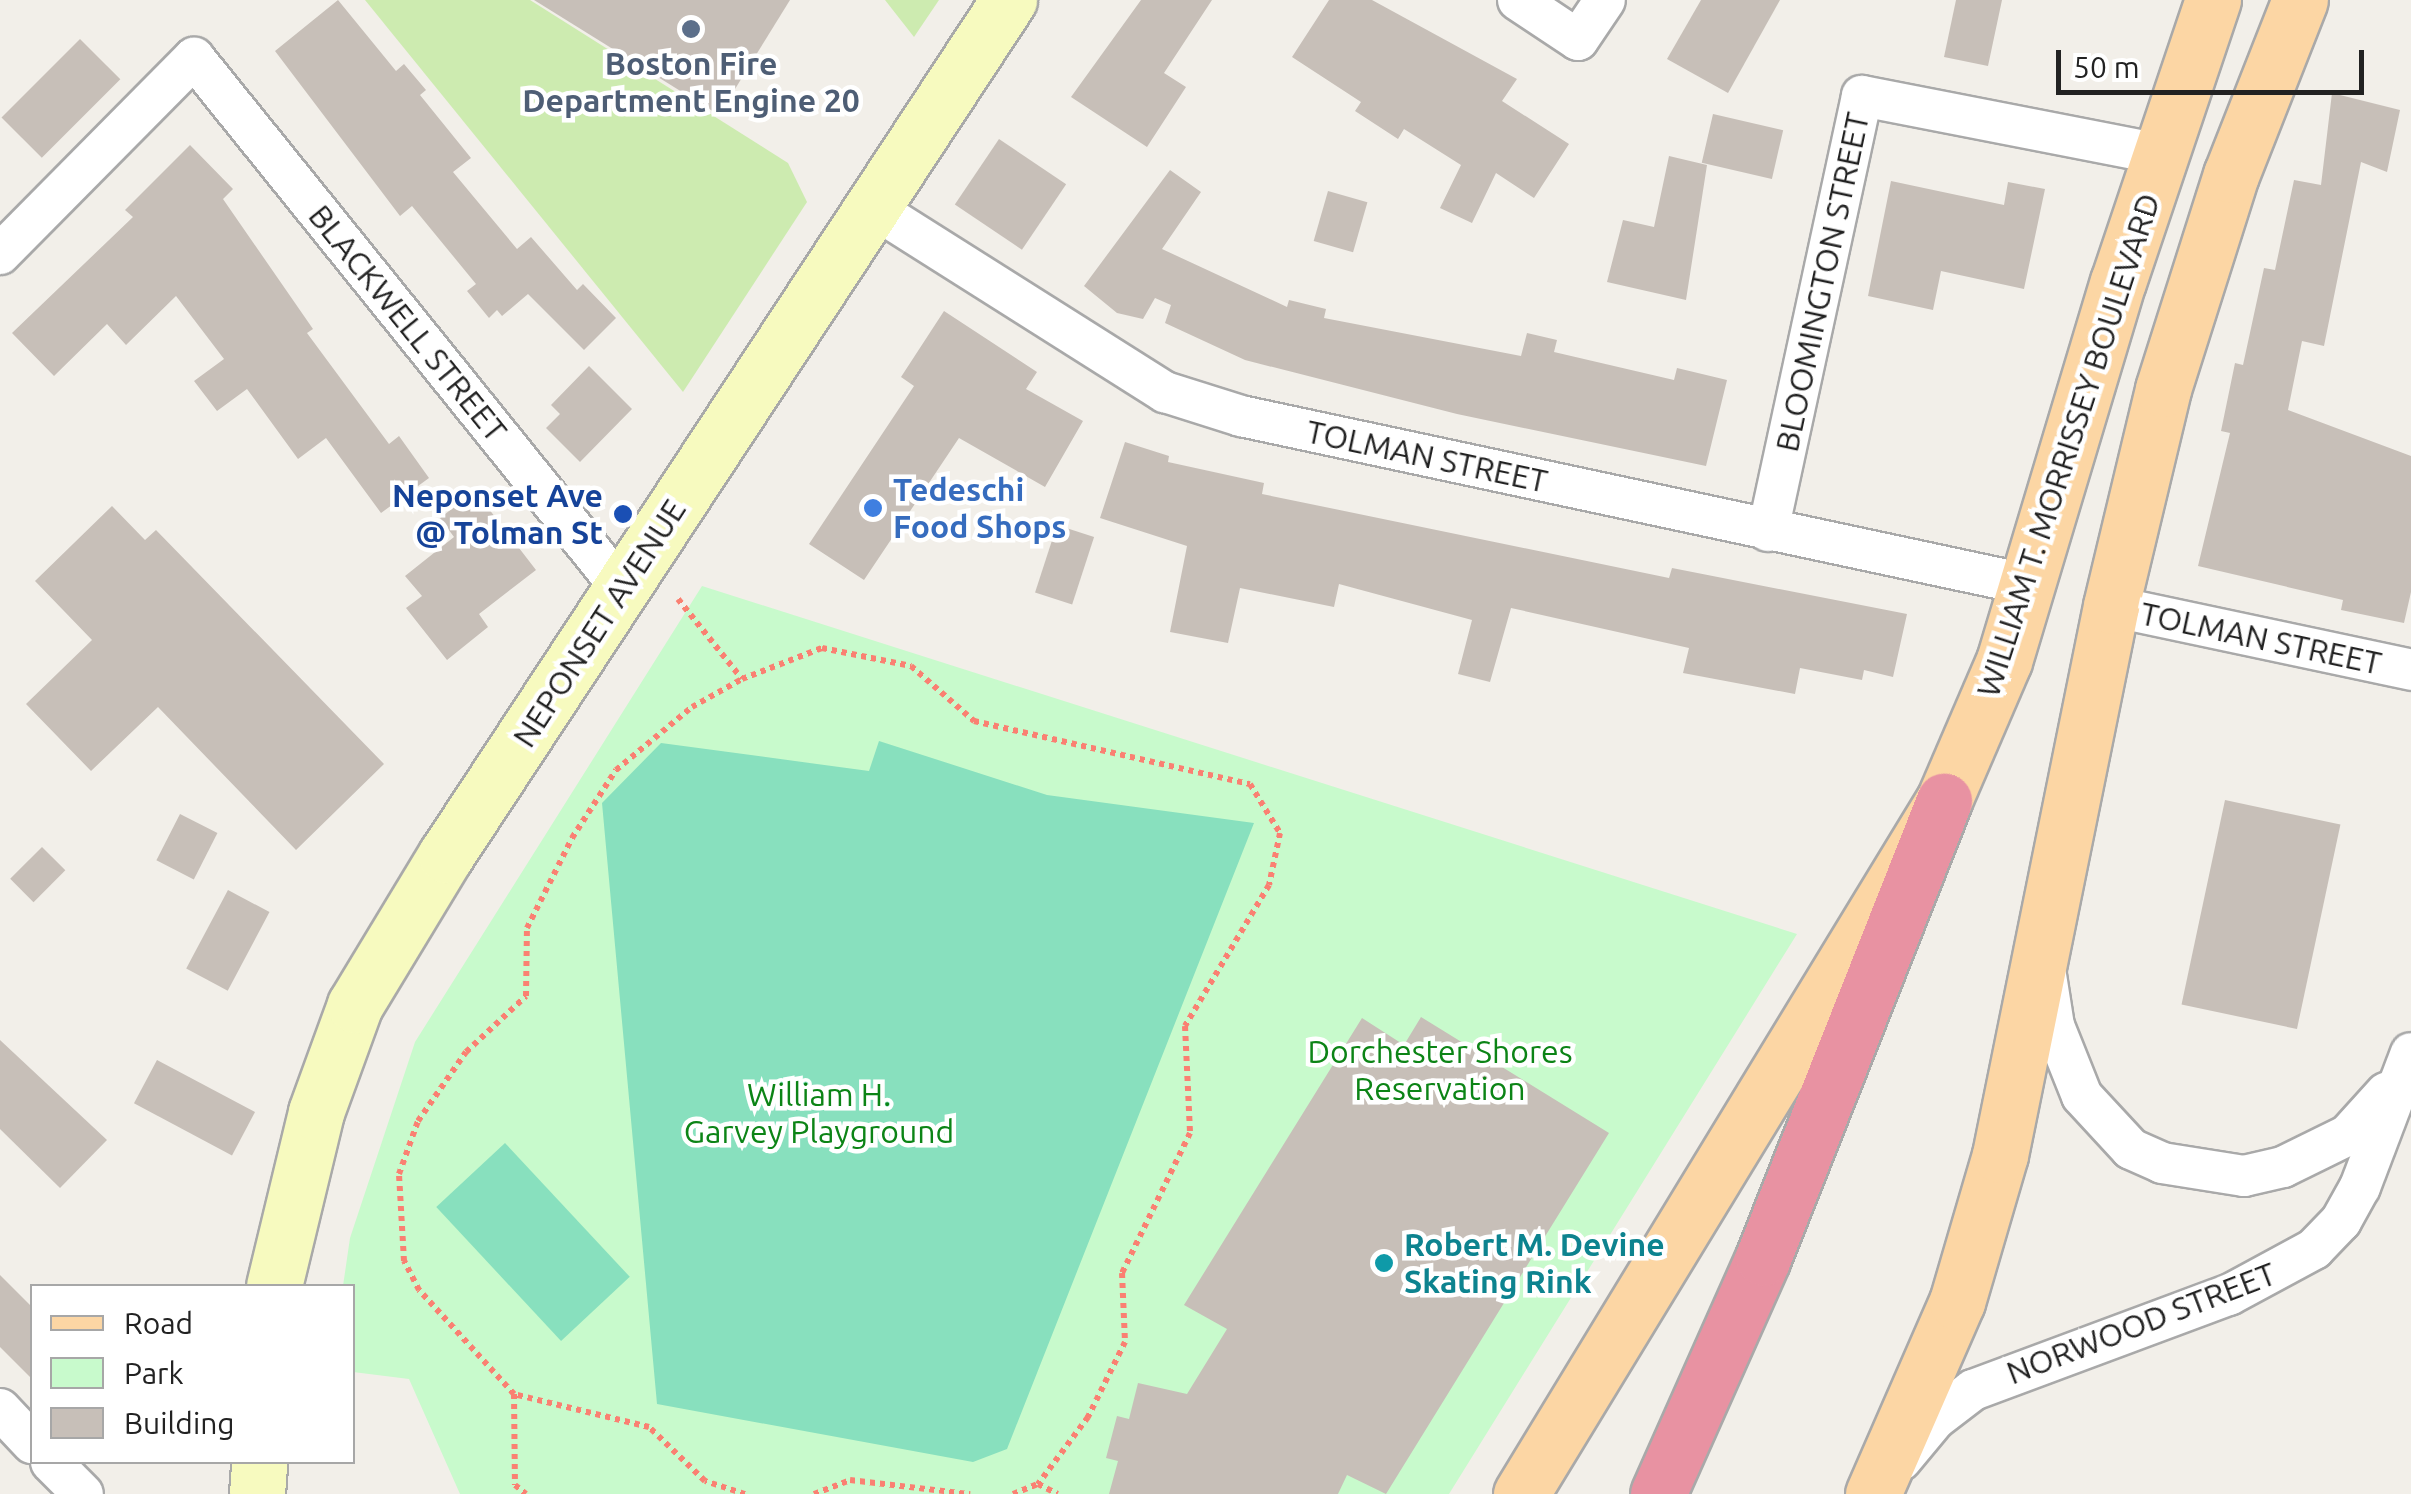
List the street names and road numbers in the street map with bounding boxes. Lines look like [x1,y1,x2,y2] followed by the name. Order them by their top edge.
[1767,109,1877,455] street label: BLOOMINGTON STREET
[1968,189,2168,701] street label: WILLIAM T. MORRISSEY BOULEVARD
[301,197,515,449] street label: BLACKWELL STREET
[1303,412,1551,500] street label: TOLMAN STREET
[505,492,693,754] street label: NEPONSET AVENUE
[2137,594,2385,682] street label: TOLMAN STREET
[2001,1254,2281,1392] street label: NORWOOD STREET

